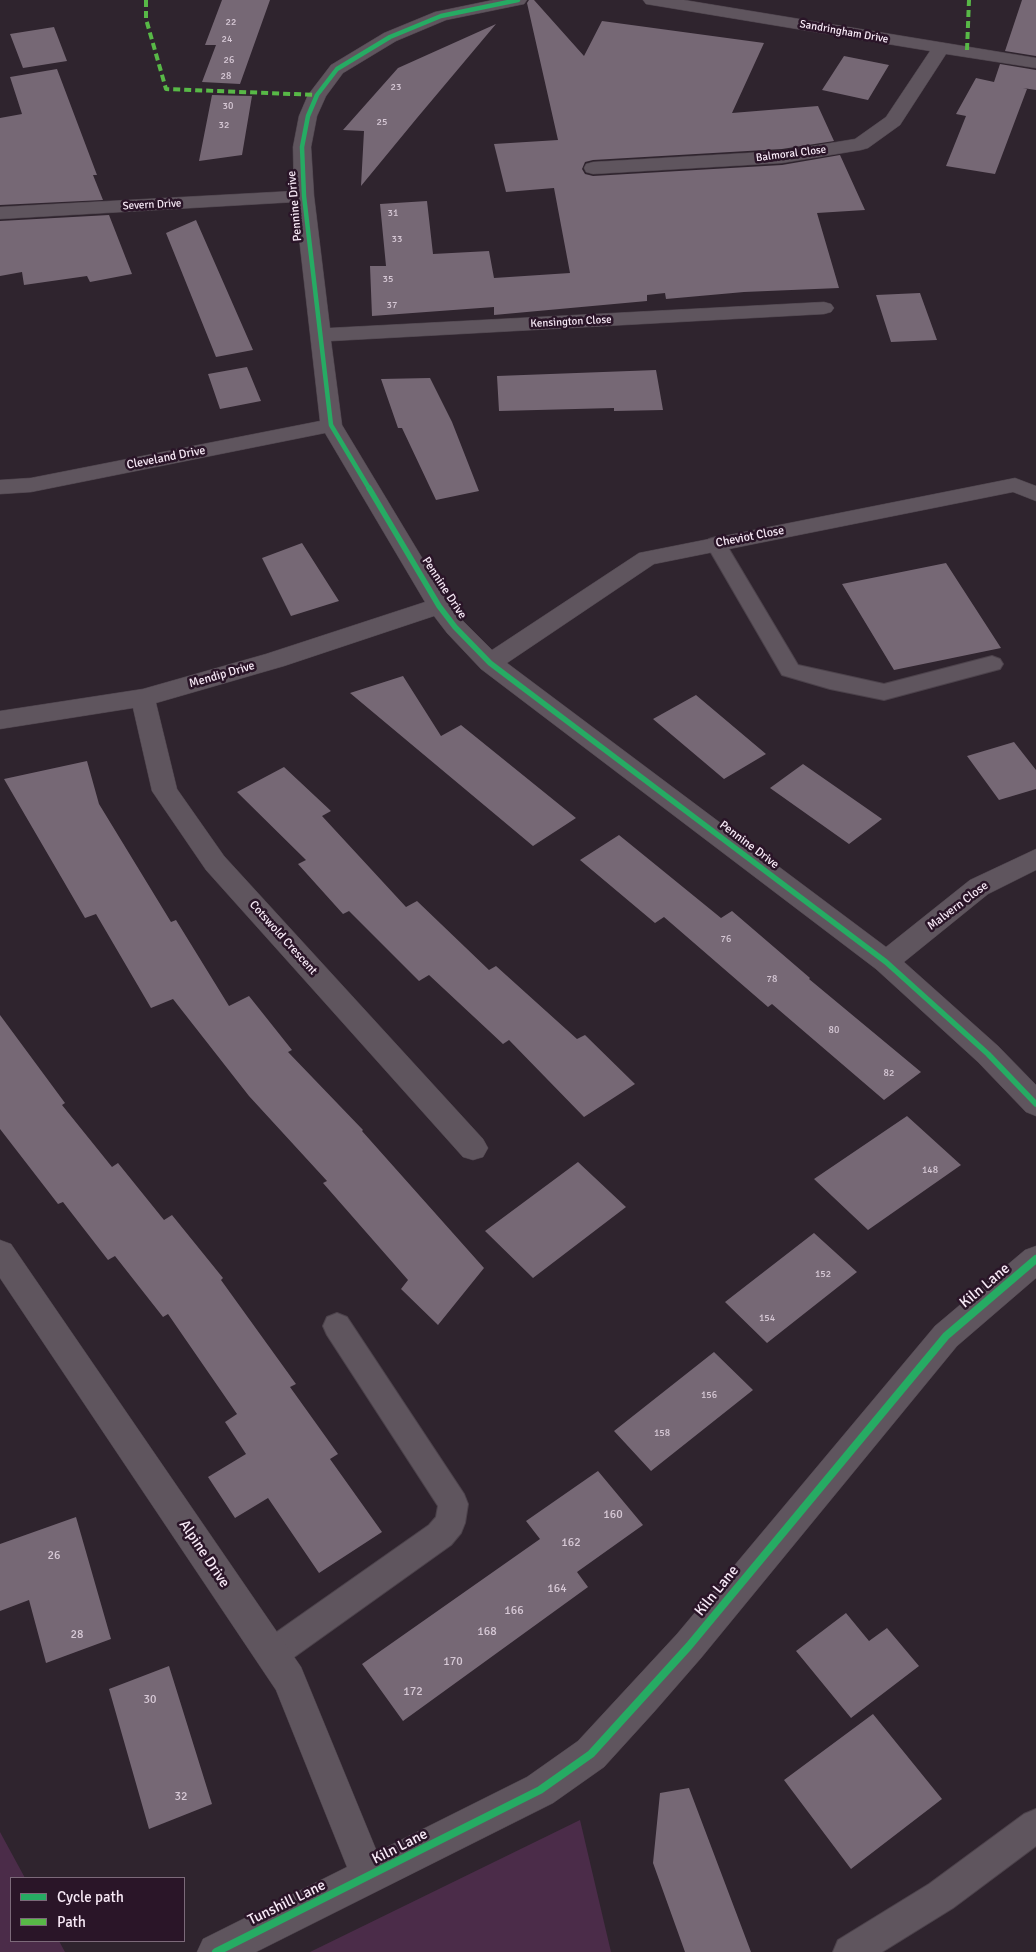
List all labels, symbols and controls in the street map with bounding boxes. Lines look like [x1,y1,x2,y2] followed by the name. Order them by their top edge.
[226,16,236,28] house number: 22
[799,18,889,46] street label: Sandringham Drive
[222,33,232,45] house number: 24
[224,54,234,66] house number: 26
[221,70,231,82] house number: 28
[391,81,401,93] house number: 23
[223,100,233,112] house number: 30
[377,116,387,128] house number: 25
[219,119,229,131] house number: 32
[755,143,827,165] street label: Balmoral Close
[285,170,305,242] street label: Pennine Drive
[122,197,182,213] street label: Severn Drive
[388,207,398,219] house number: 31
[392,233,402,245] house number: 33
[383,273,393,285] house number: 35
[387,299,397,311] house number: 37
[530,313,612,331] street label: Kensington Close
[125,443,207,473] street label: Cleveland Drive
[715,523,785,551] street label: Cheviot Close
[419,554,469,622] street label: Pennine Drive
[187,659,257,691] street label: Mendip Drive
[716,818,782,872] street label: Pennine Drive
[925,879,991,933] street label: Malvern Close
[246,898,320,978] street label: Cotswold Crescent
[721,933,731,945] house number: 76
[767,973,777,985] house number: 78
[829,1024,839,1036] house number: 80
[884,1067,894,1079] house number: 82
[922,1164,938,1176] house number: 148
[956,1260,1014,1312] street label: Kiln Lane
[815,1268,831,1280] house number: 152
[759,1312,775,1324] house number: 154
[701,1389,717,1401] house number: 156
[654,1427,670,1439] house number: 158
[603,1508,623,1522] house number: 160
[175,1517,233,1591] street label: Alpine Drive
[561,1536,581,1550] house number: 162
[48,1549,60,1563] house number: 26
[691,1562,743,1620] street label: Kiln Lane
[547,1582,567,1596] house number: 164
[504,1604,524,1618] house number: 166
[477,1625,497,1639] house number: 168
[71,1628,83,1642] house number: 28
[443,1655,463,1669] house number: 170
[403,1685,423,1699] house number: 172
[144,1693,156,1707] house number: 30
[175,1790,187,1804] house number: 32
[369,1825,431,1869] street label: Kiln Lane
[245,1876,329,1930] street label: Tunshill Lane
[10,1877,185,1942] legend
[57,1888,124,1906] text: Cycle path
[57,1913,86,1931] text: Path

